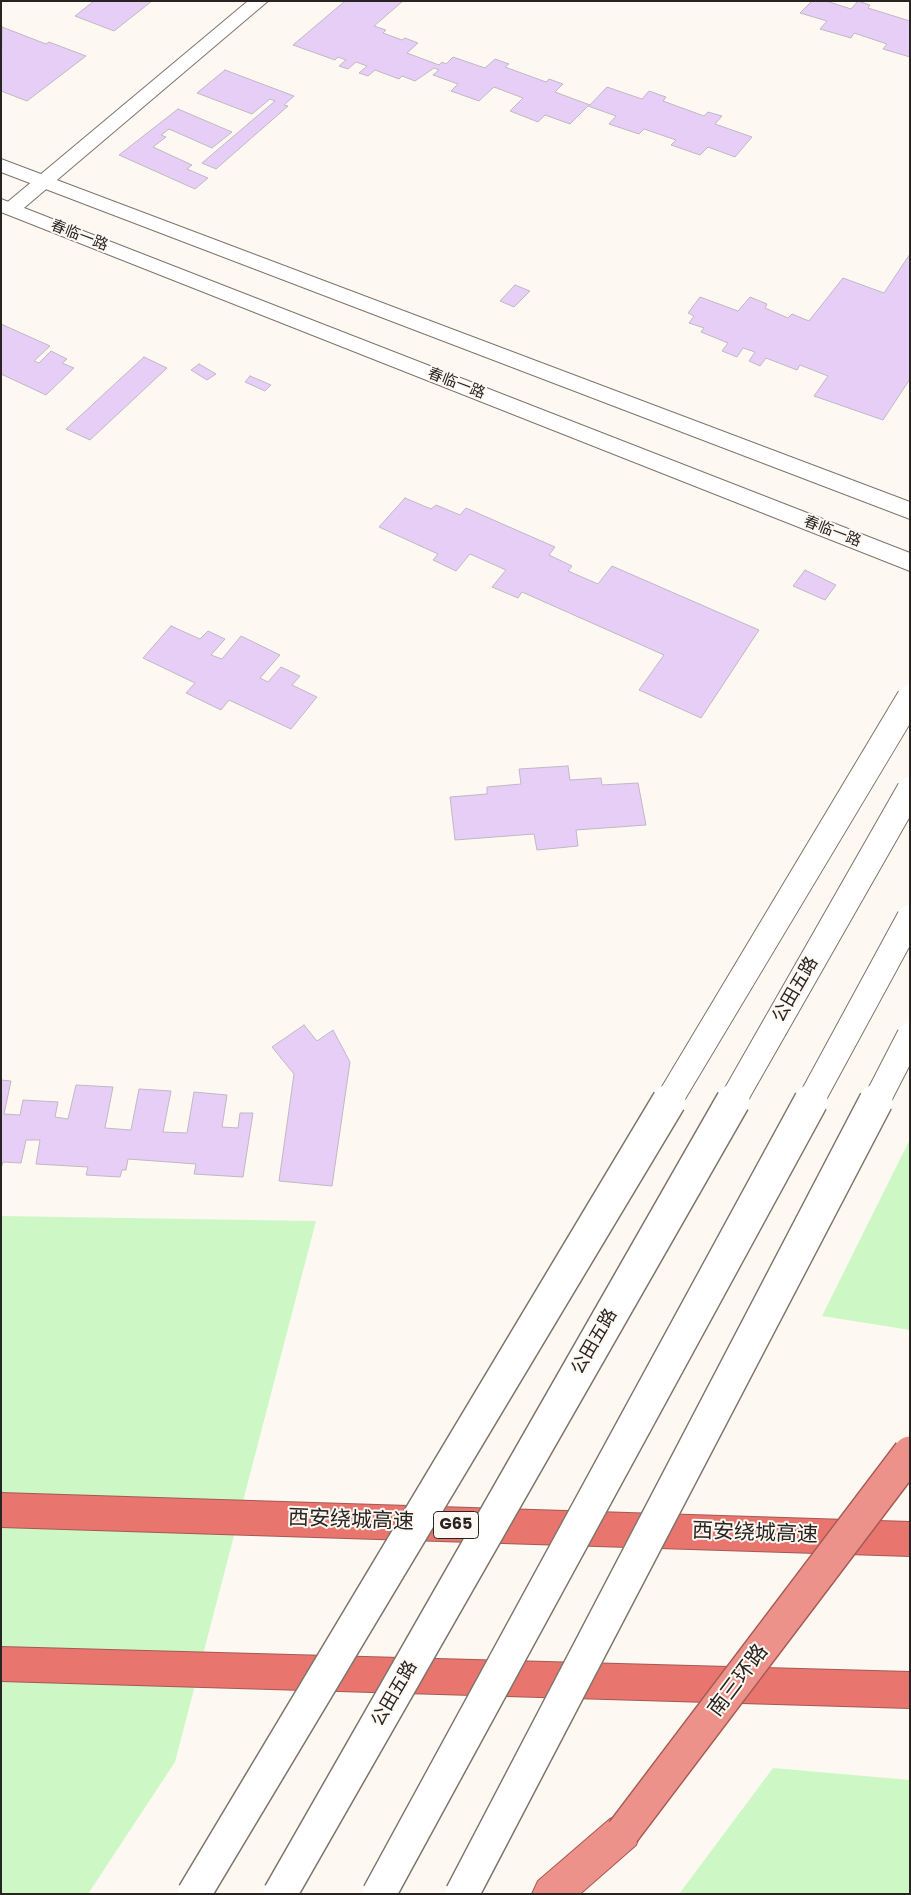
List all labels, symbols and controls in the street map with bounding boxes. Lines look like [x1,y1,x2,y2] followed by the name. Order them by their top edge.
[48,217,110,255] street label: 春临一路
[425,365,487,403] street label: 春临一路
[801,513,863,551] street label: 春临一路
[769,953,823,1027] street label: 公田五路
[568,1305,622,1379] street label: 公田五路
[288,1506,414,1536] street label: 西安绕城高速
[434,1512,478,1538] road number: G65
[692,1519,818,1549] street label: 西安绕城高速
[704,1640,774,1722] street label: 南三环路
[368,1657,422,1731] street label: 公田五路

